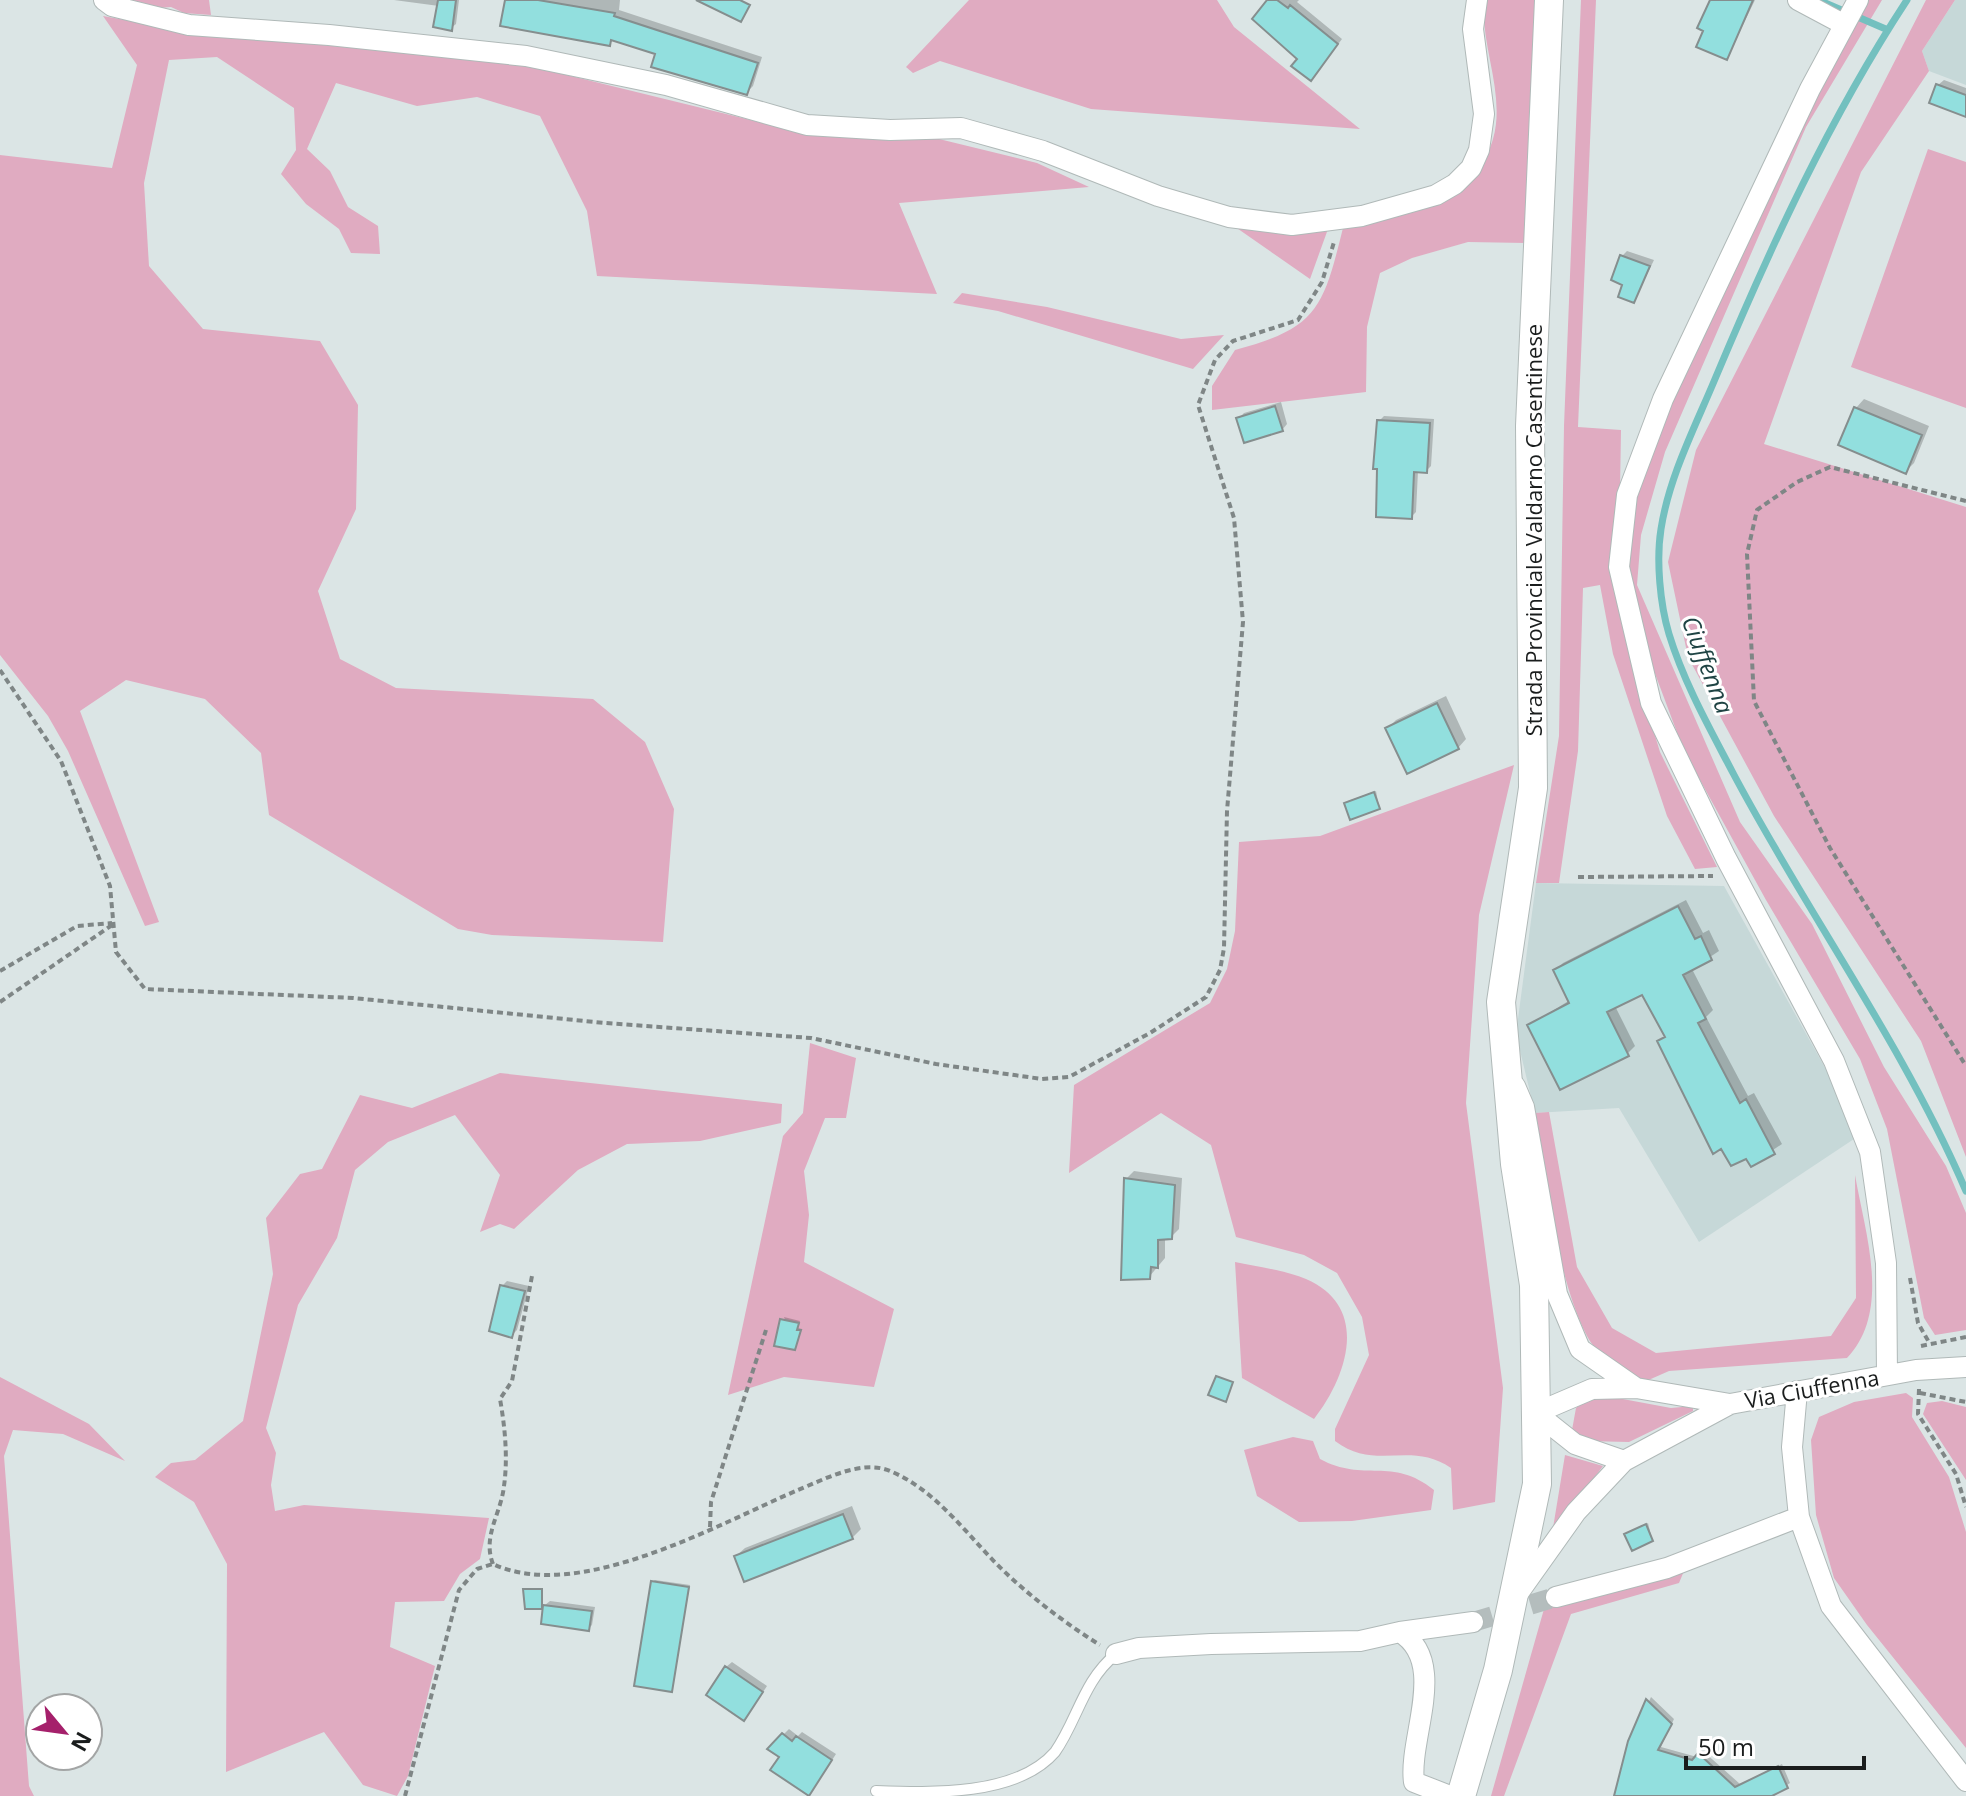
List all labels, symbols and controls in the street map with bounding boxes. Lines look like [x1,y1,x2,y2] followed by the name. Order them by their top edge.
[1518,324,1548,736] street label: Strada Provinciale Valdarno Casentinese
[1675,611,1742,718] water label: Ciuffenna
[1742,1361,1881,1415] street label: Via Ciuffenna
[24,1692,104,1772] north arrow
[1686,1720,1864,1770] scale bar
[65,1727,100,1757] text: N
[1698,1730,1754,1763] text: 50 m

